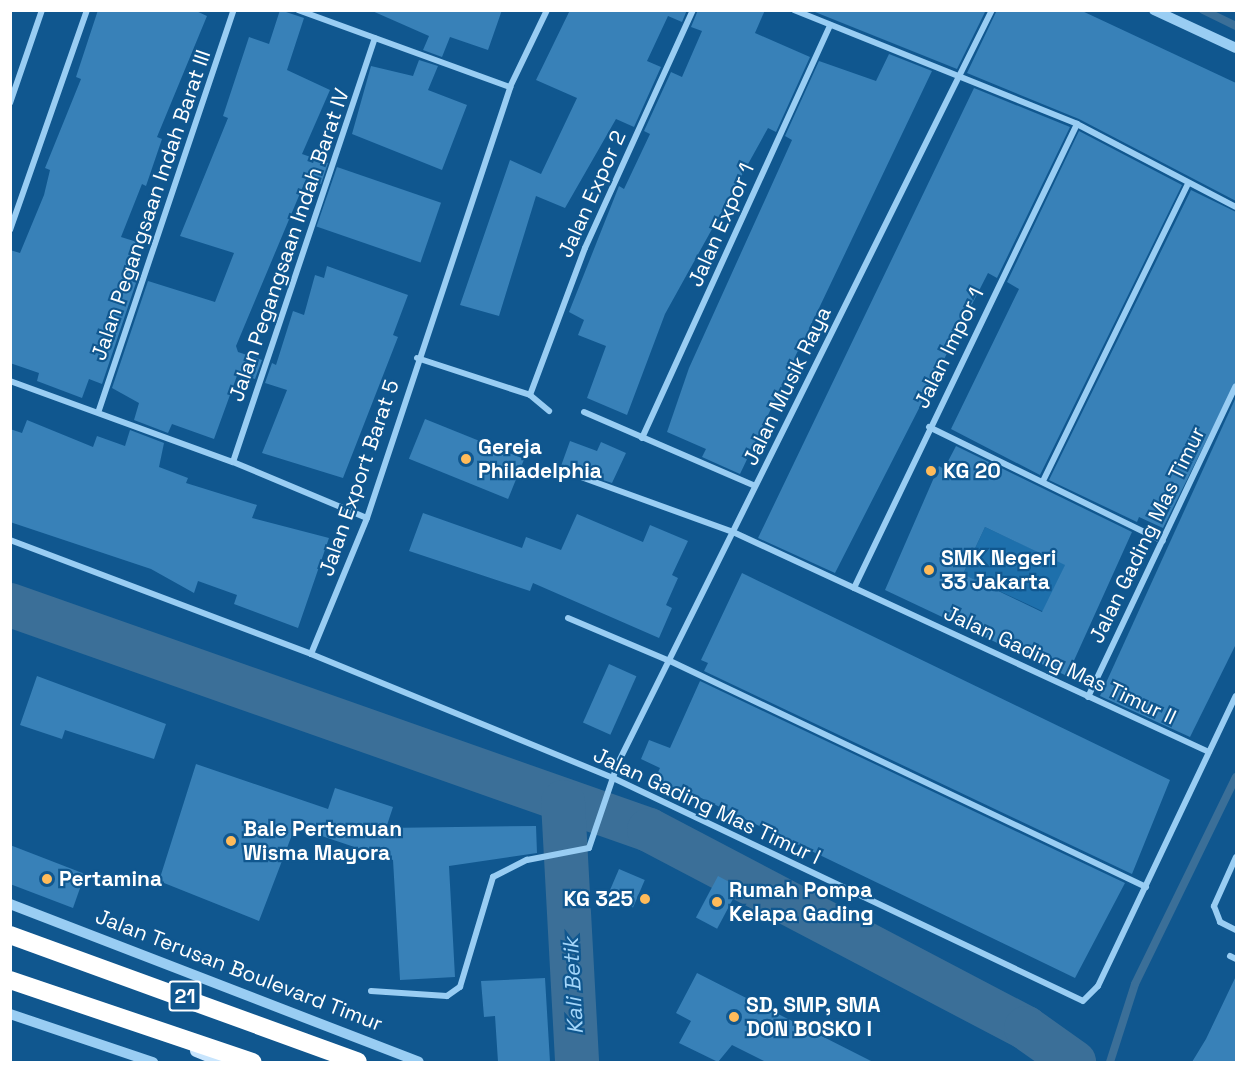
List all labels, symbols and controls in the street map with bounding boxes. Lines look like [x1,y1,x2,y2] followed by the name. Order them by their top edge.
[86,46,216,364] street label: Jalan Pegangsaan Indah Barat III
[223,85,355,405] street label: Jalan Pegangsaan Indah Barat IV
[553,127,631,261] street label: Jalan Expor 2
[683,159,759,291] street label: Jalan Expor 1
[909,283,989,413] street label: Jalan Impor 1
[738,303,836,469] street label: Jalan Musik Raya
[314,377,404,579] street label: Jalan Export Barat 5
[1083,422,1211,648] street label: Jalan Gading Mas Timur
[478,434,602,484] place label: Gereja Philadelphia
[459,452,473,466] marker: Gereja Philadelphia
[943,458,1001,484] place label: KG 20
[924,464,938,478] marker: KG 20
[941,545,1056,595] place label: SMK Negeri 33 Jakarta
[922,563,936,577] marker: SMK Negeri 33 Jakarta
[940,600,1180,730] street label: Jalan Gading Mas Timur II
[589,742,825,870] street label: Jalan Gading Mas Timur I
[243,816,402,866] place label: Bale Pertemuan Wisma Mayora
[224,834,238,848] marker: Bale Pertemuan Wisma Mayora
[59,866,162,892] place label: Pertamina
[40,872,54,886] marker: Pertamina
[729,877,874,927] place label: Rumah Pompa Kelapa Gading
[563,886,633,912] place label: KG 325
[638,892,652,906] marker: KG 325
[710,895,724,909] marker: Rumah Pompa Kelapa Gading
[91,903,387,1037] street label: Jalan Terusan Boulevard Timur
[557,937,589,1035] water label: Kali Betik
[168,979,201,1013] road number: 21
[746,992,882,1042] place label: SD, SMP, SMA DON BOSKO I
[727,1010,741,1024] marker: SD, SMP, SMA DON BOSKO I

